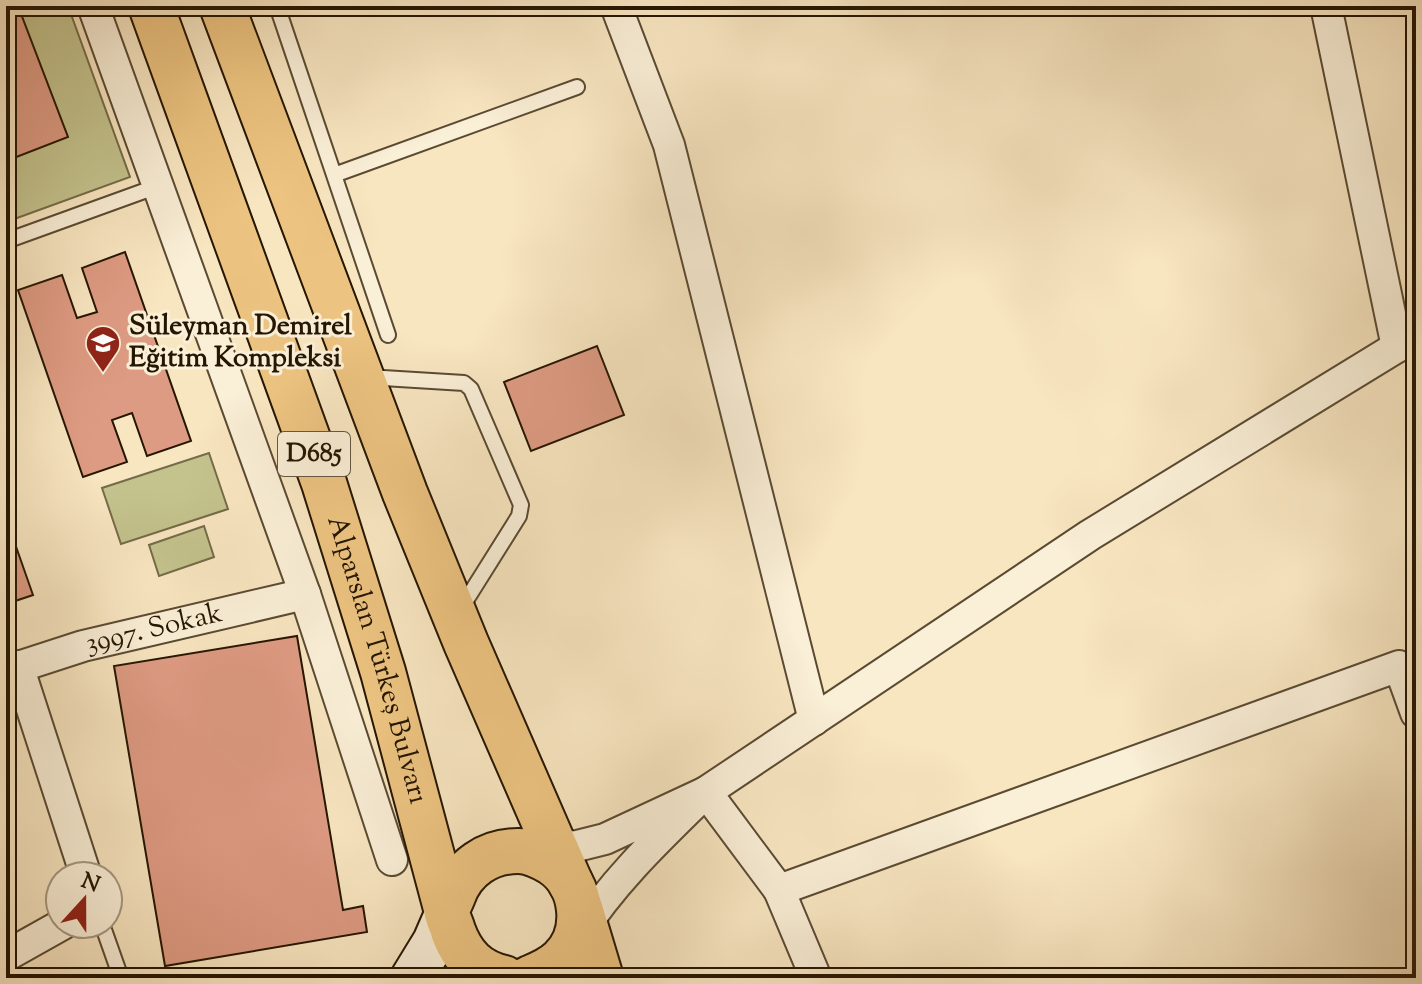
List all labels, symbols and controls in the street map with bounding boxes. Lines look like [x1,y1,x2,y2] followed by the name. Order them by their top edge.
[129,307,352,379] place label: Süleyman Demirel Eğitim Kompleksi
[84,324,122,374] school or university icon: Süleyman Demirel Eğitim Kompleksi
[278,432,350,476] road number: D685
[315,511,437,809] street label: Alparslan Türkeş Bulvarı
[82,594,227,665] street label: 3997. Sokak
[44,860,124,940] north arrow
[76,866,104,902] text: N

